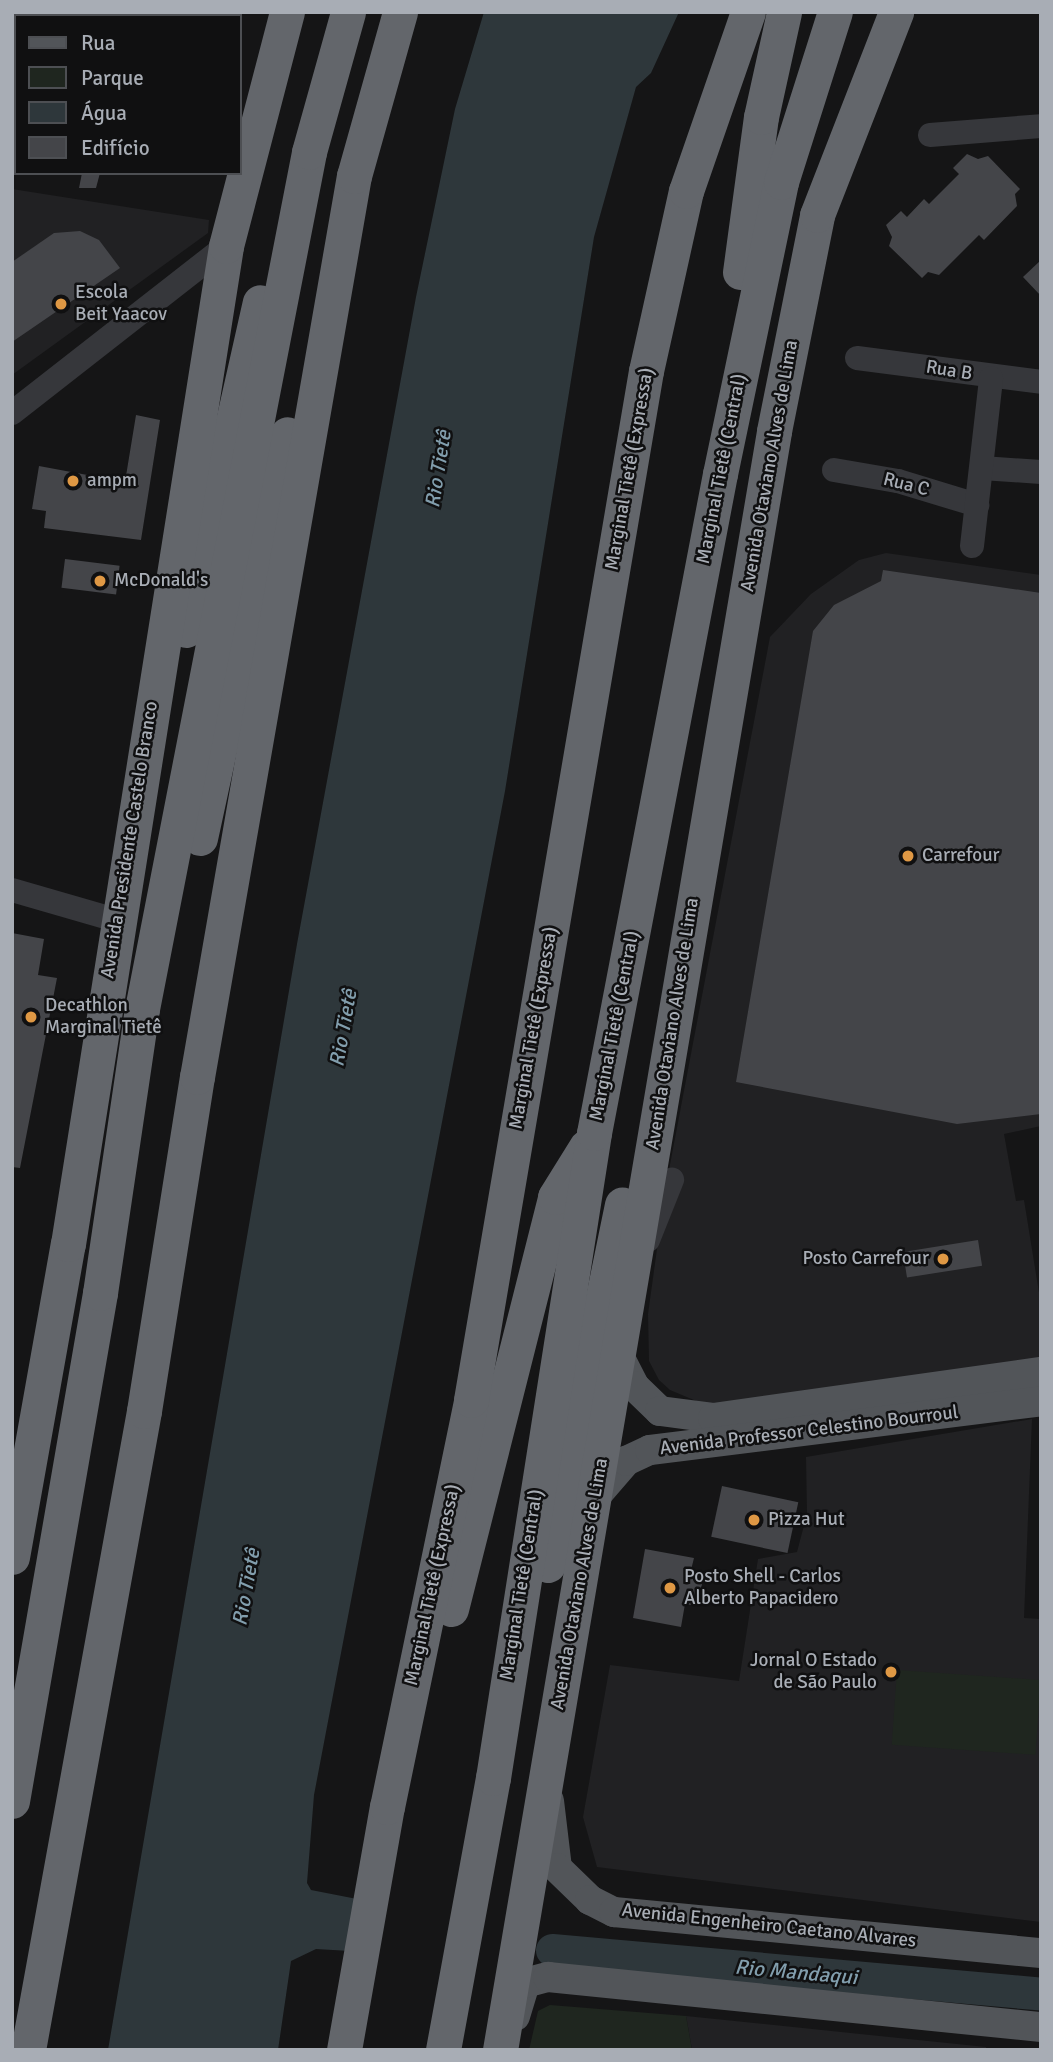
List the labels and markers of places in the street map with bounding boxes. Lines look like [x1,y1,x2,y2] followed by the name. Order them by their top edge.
[75,282,167,326] place label: Escola Beit Yaacov
[53,296,69,312] marker: Escola Beit Yaacov
[87,470,137,492] place label: ampm
[65,473,81,489] marker: ampm
[114,570,208,592] place label: McDonald's
[92,573,108,589] marker: McDonald's
[922,845,1000,867] place label: Carrefour
[900,848,916,864] marker: Carrefour
[45,995,162,1039] place label: Decathlon Marginal Tietê
[23,1009,39,1025] marker: Decathlon Marginal Tietê
[802,1248,929,1270] place label: Posto Carrefour
[935,1251,951,1267] marker: Posto Carrefour
[768,1509,845,1531] place label: Pizza Hut
[746,1512,762,1528] marker: Pizza Hut
[684,1566,841,1610] place label: Posto Shell - Carlos Alberto Papacidero
[662,1580,678,1596] marker: Posto Shell - Carlos Alberto Papacidero
[750,1650,877,1694] place label: Jornal O Estado de São Paulo
[883,1664,899,1680] marker: Jornal O Estado de São Paulo

